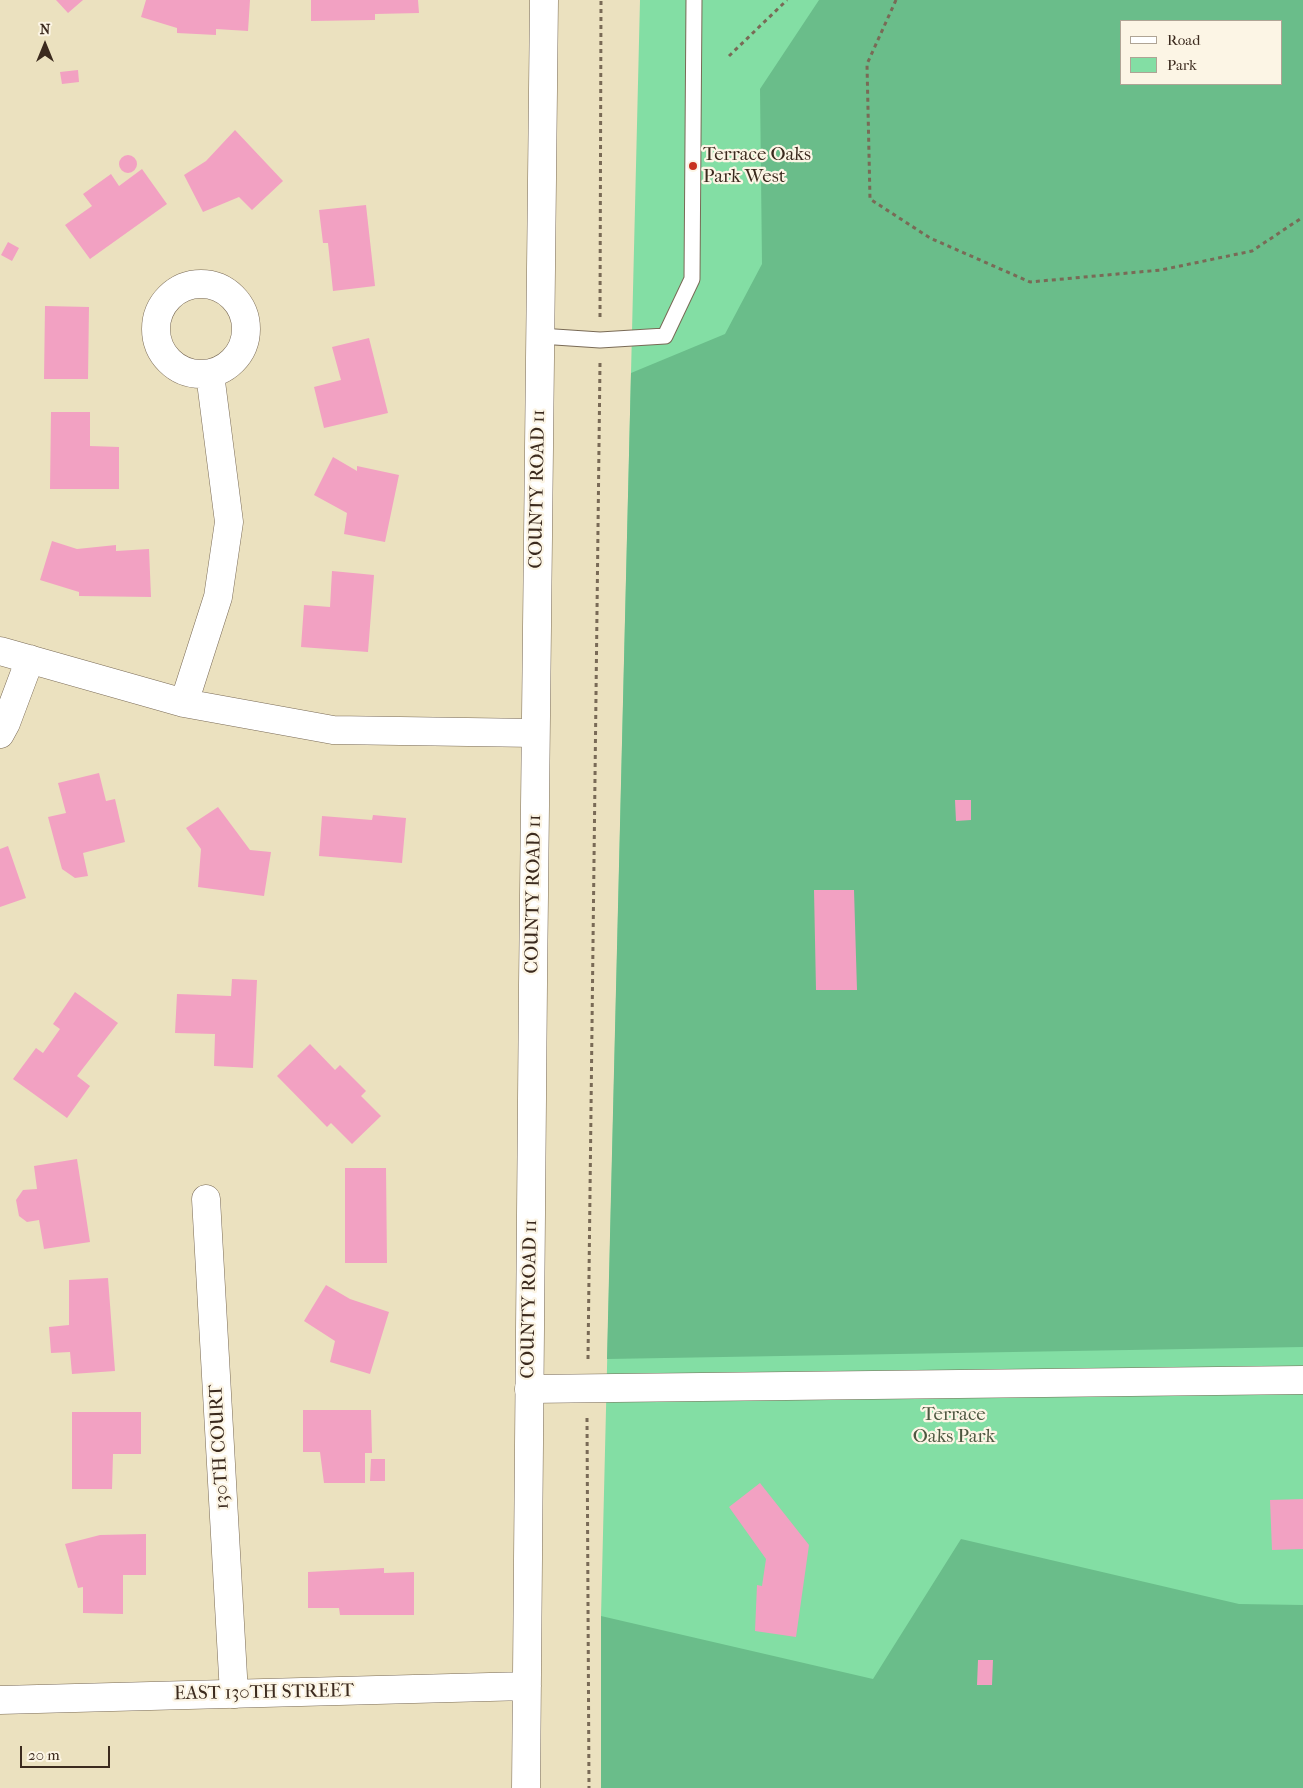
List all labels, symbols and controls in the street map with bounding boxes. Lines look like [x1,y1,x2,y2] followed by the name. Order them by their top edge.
[20,20,70,70] north arrow
[1120,20,1283,85] legend
[40,21,50,38] text: N
[1167,31,1200,49] text: Road
[1167,56,1197,74] text: Park
[703,144,811,188] place label: Terrace Oaks Park West
[687,160,699,172] marker: Terrace Oaks Park West
[525,409,551,569] street label: COUNTY ROAD 11
[521,814,547,974] street label: COUNTY ROAD 11
[517,1219,543,1379] street label: COUNTY ROAD 11
[205,1384,235,1510] street label: 130TH COURT
[913,1404,995,1448] park label: Terrace Oaks Park
[174,1680,354,1706] street label: EAST 130TH STREET
[22,1736,112,1768] scale bar
[28,1746,60,1764] text: 20 m

